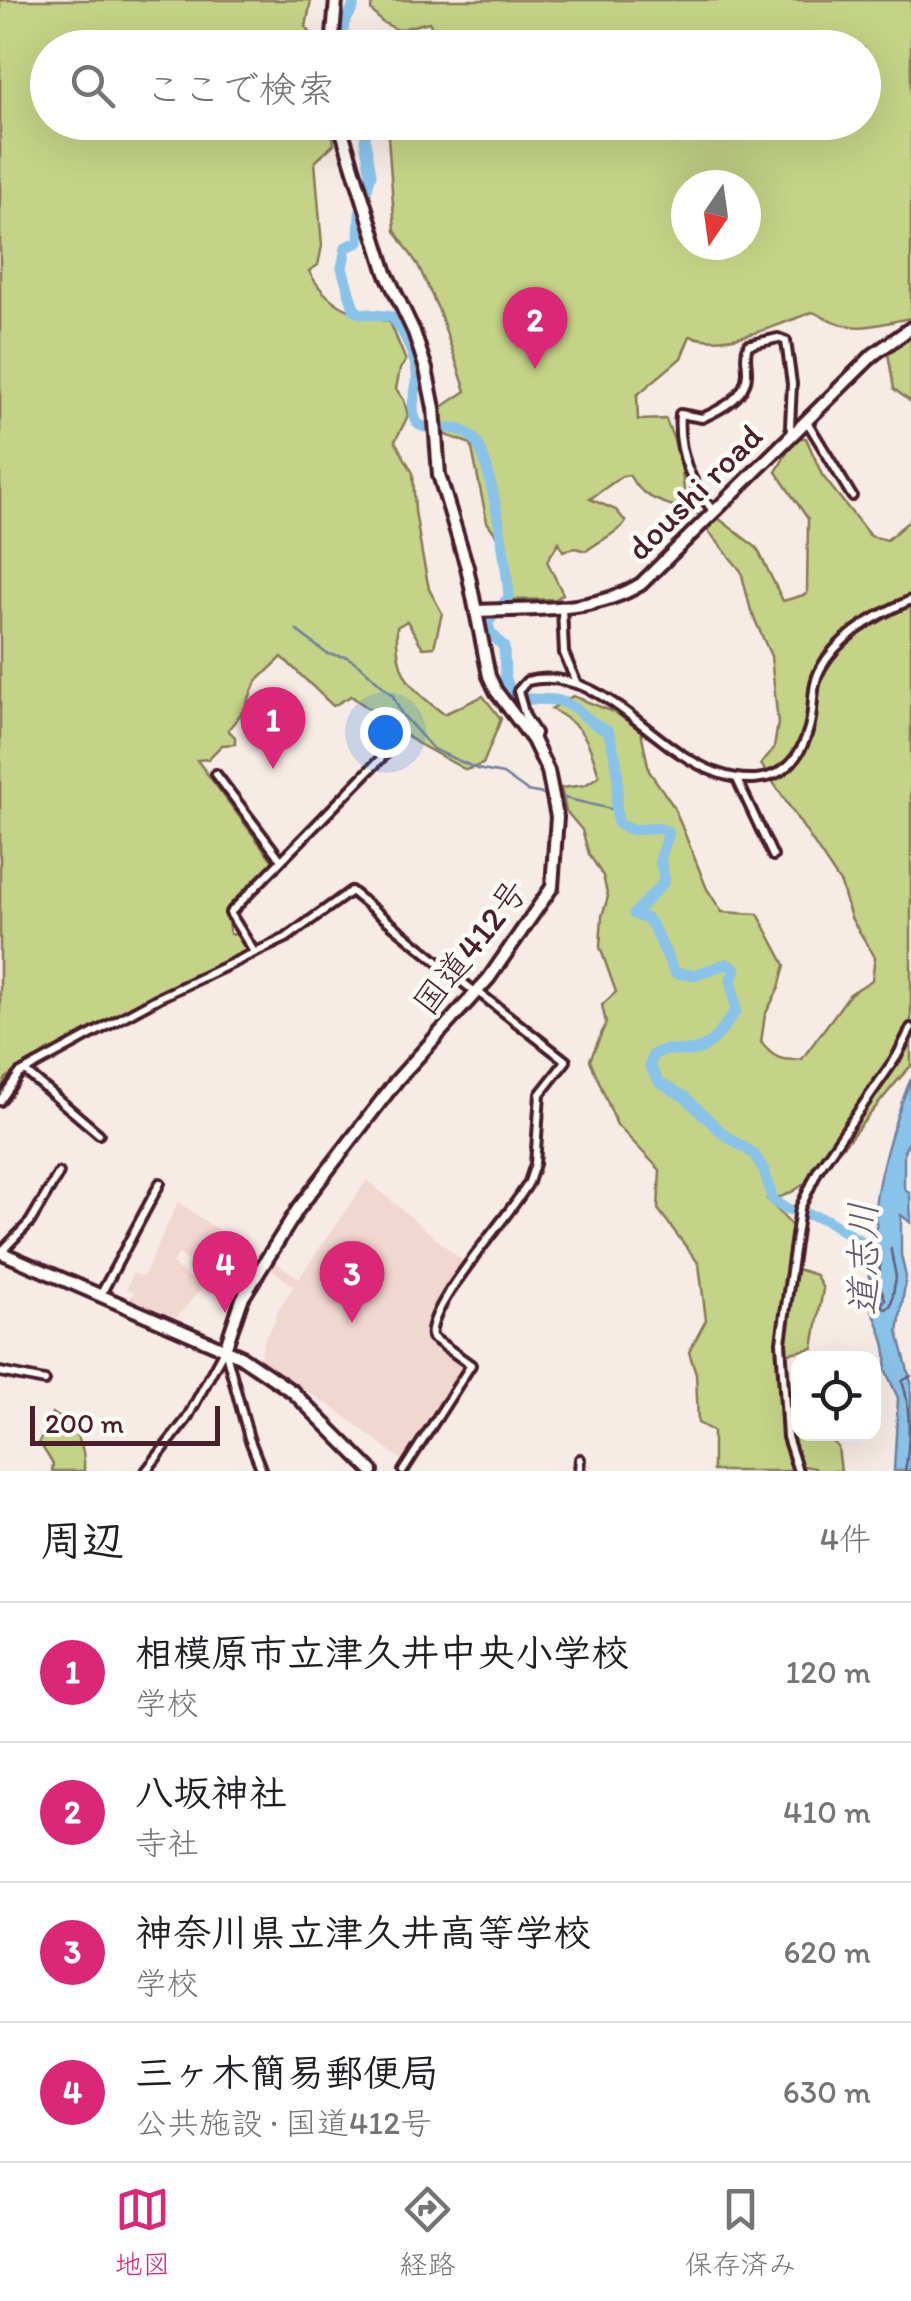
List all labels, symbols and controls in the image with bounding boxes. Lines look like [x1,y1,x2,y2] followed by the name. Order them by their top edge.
[30,30,881,140] search box
[65,58,120,113] icon: search
[145,66,335,112] text: ここで検索
[671,170,761,260] north arrow
[502,286,568,369] pin: 2
[617,415,771,569] street label: doushi road
[240,686,306,769] pin: 1
[360,707,411,758] your location
[404,871,536,1023] street label: 国道412号
[840,1202,886,1316] water label: 道志川
[192,1230,258,1313] pin: 4
[320,1240,384,1323] pin: 3
[791,1351,881,1441] map controls
[791,1351,881,1441] button: locate
[30,1401,220,1446] scale bar
[45,1406,124,1440] text: 200 m
[40,1515,124,1566] text: 周辺
[820,1520,871,1558] text: 4件
[135,1630,629,1676] text: 相模原市立津久井中央小学校
[65,1653,80,1691] text: 1
[785,1653,871,1691] text: 120 m
[135,1684,199,1722] text: 学校
[135,1770,287,1816] text: 八坂神社
[64,1793,81,1831] text: 2
[783,1793,871,1831] text: 410 m
[135,1824,199,1862] text: 寺社
[135,1910,591,1956] text: 神奈川県立津久井高等学校
[64,1933,81,1971] text: 3
[783,1933,871,1971] text: 620 m
[135,1964,199,2002] text: 学校
[135,2050,439,2096] text: 三ヶ木簡易郵便局
[63,2073,82,2111] text: 4
[783,2073,871,2111] text: 630 m
[135,2104,432,2142] text: 公共施設 · 国道412号
[114,2182,171,2282] tab: 地図
[399,2182,456,2282] tab: 経路
[684,2182,797,2282] tab: 保存済み

